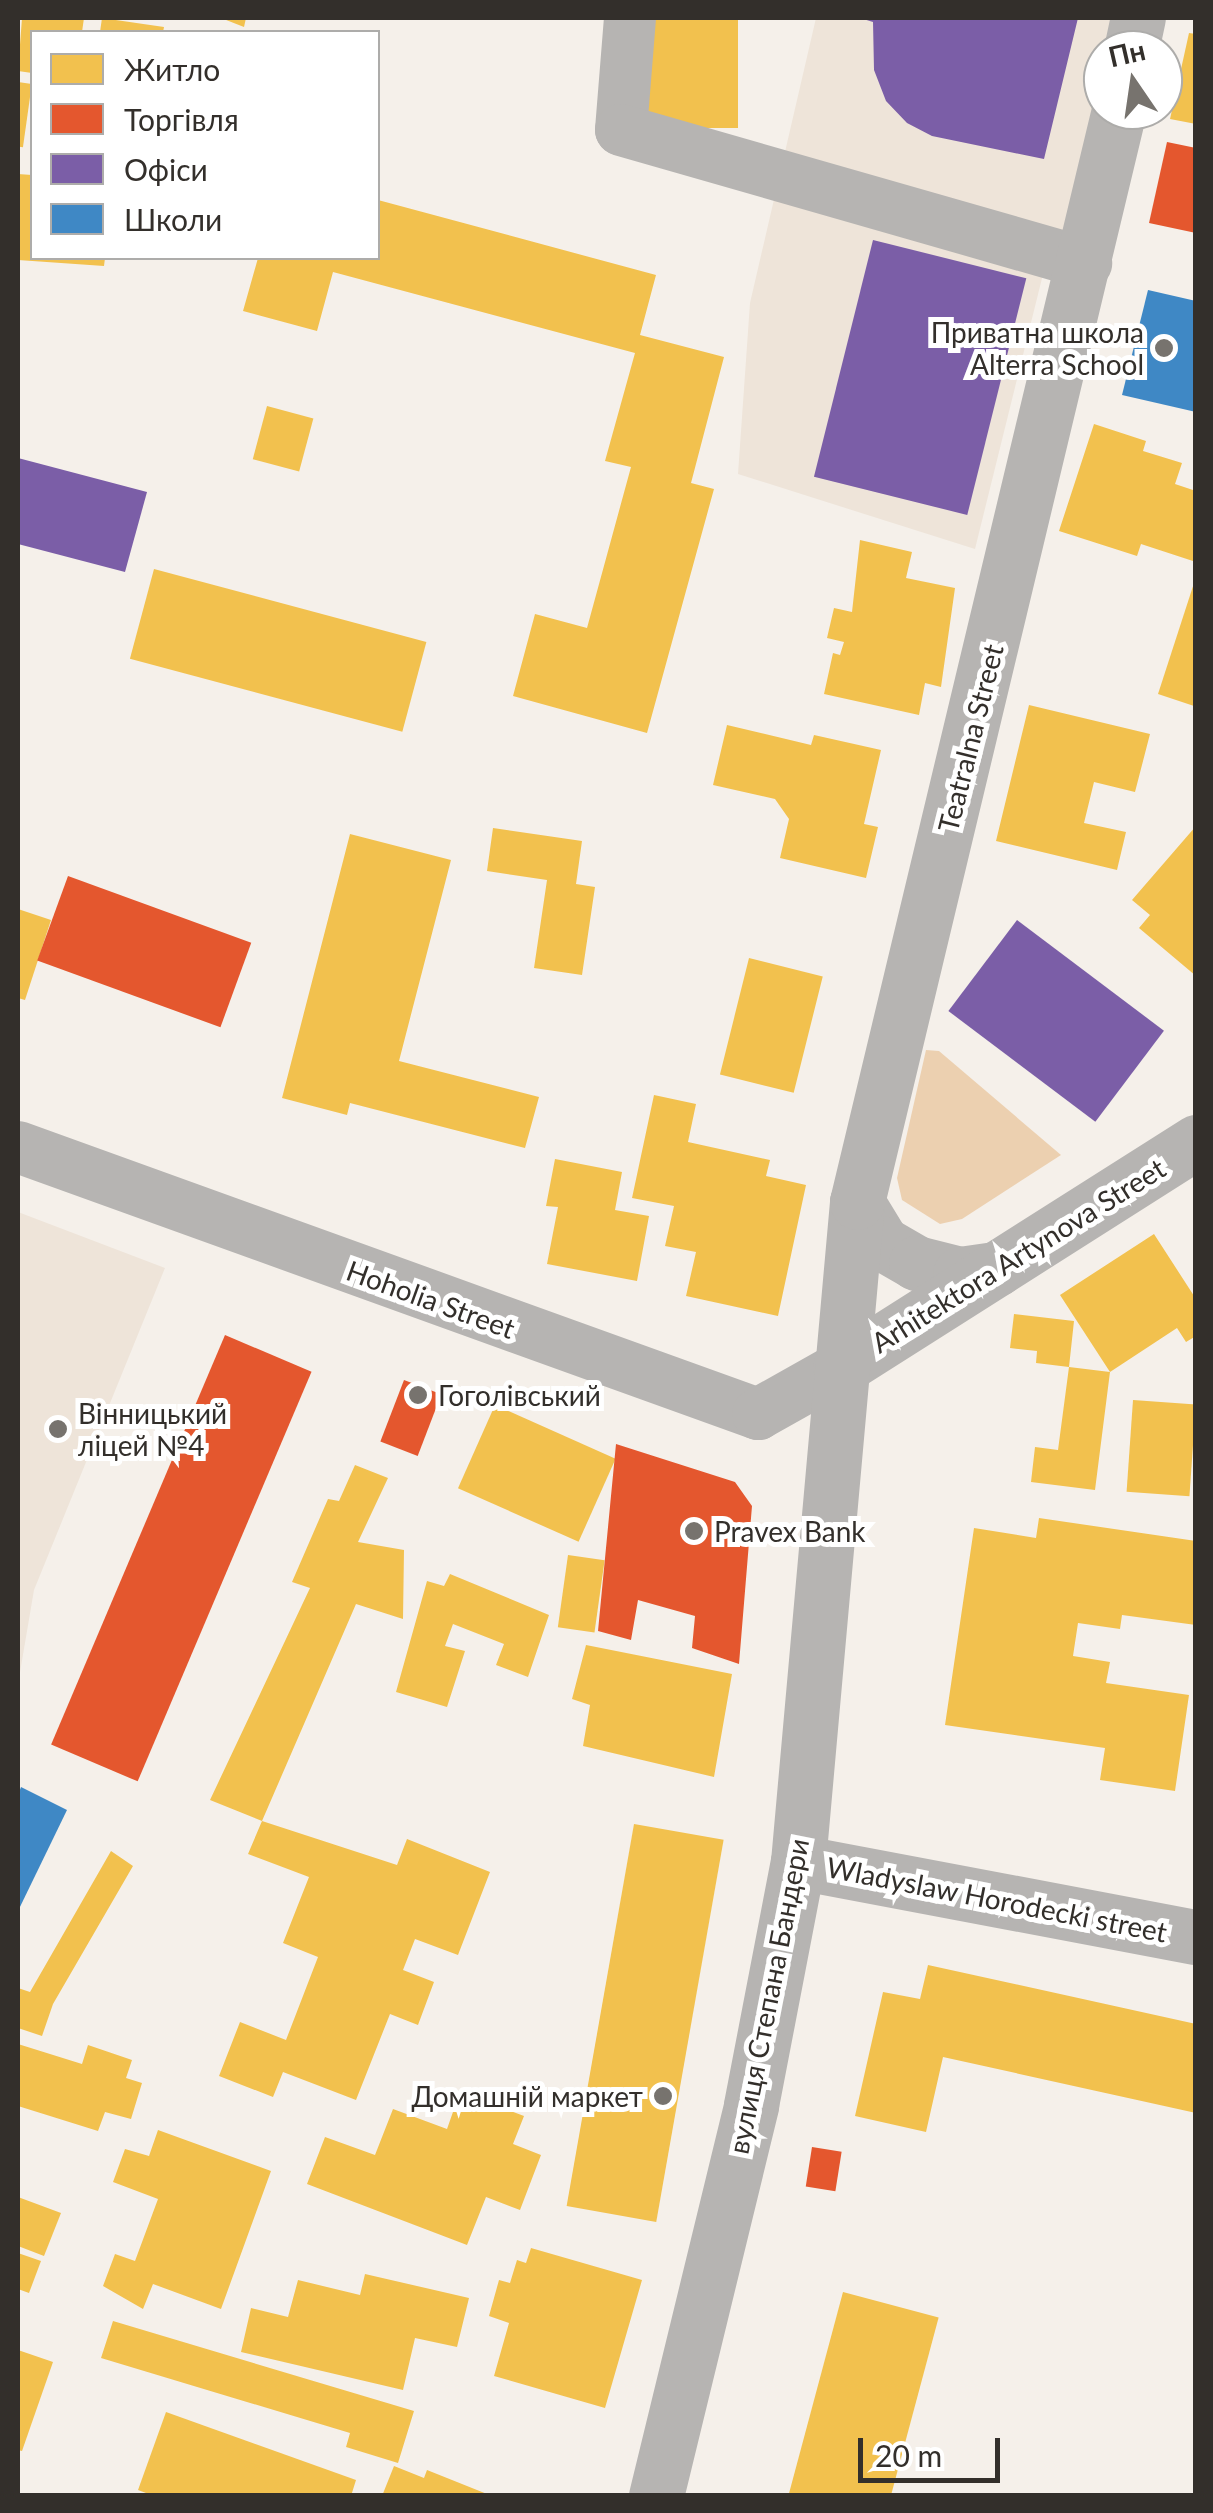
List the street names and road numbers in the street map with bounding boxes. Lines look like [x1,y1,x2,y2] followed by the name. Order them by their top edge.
[930,640,1010,836] street label: Teatralna Street
[865,1150,1171,1360] street label: Arhitektora Artynova Street
[342,1253,520,1345] street label: Hoholia Street
[721,1835,815,2157] street label: вулиця Степана Бандери
[824,1849,1170,1949] street label: Wladyslaw Horodecki street

